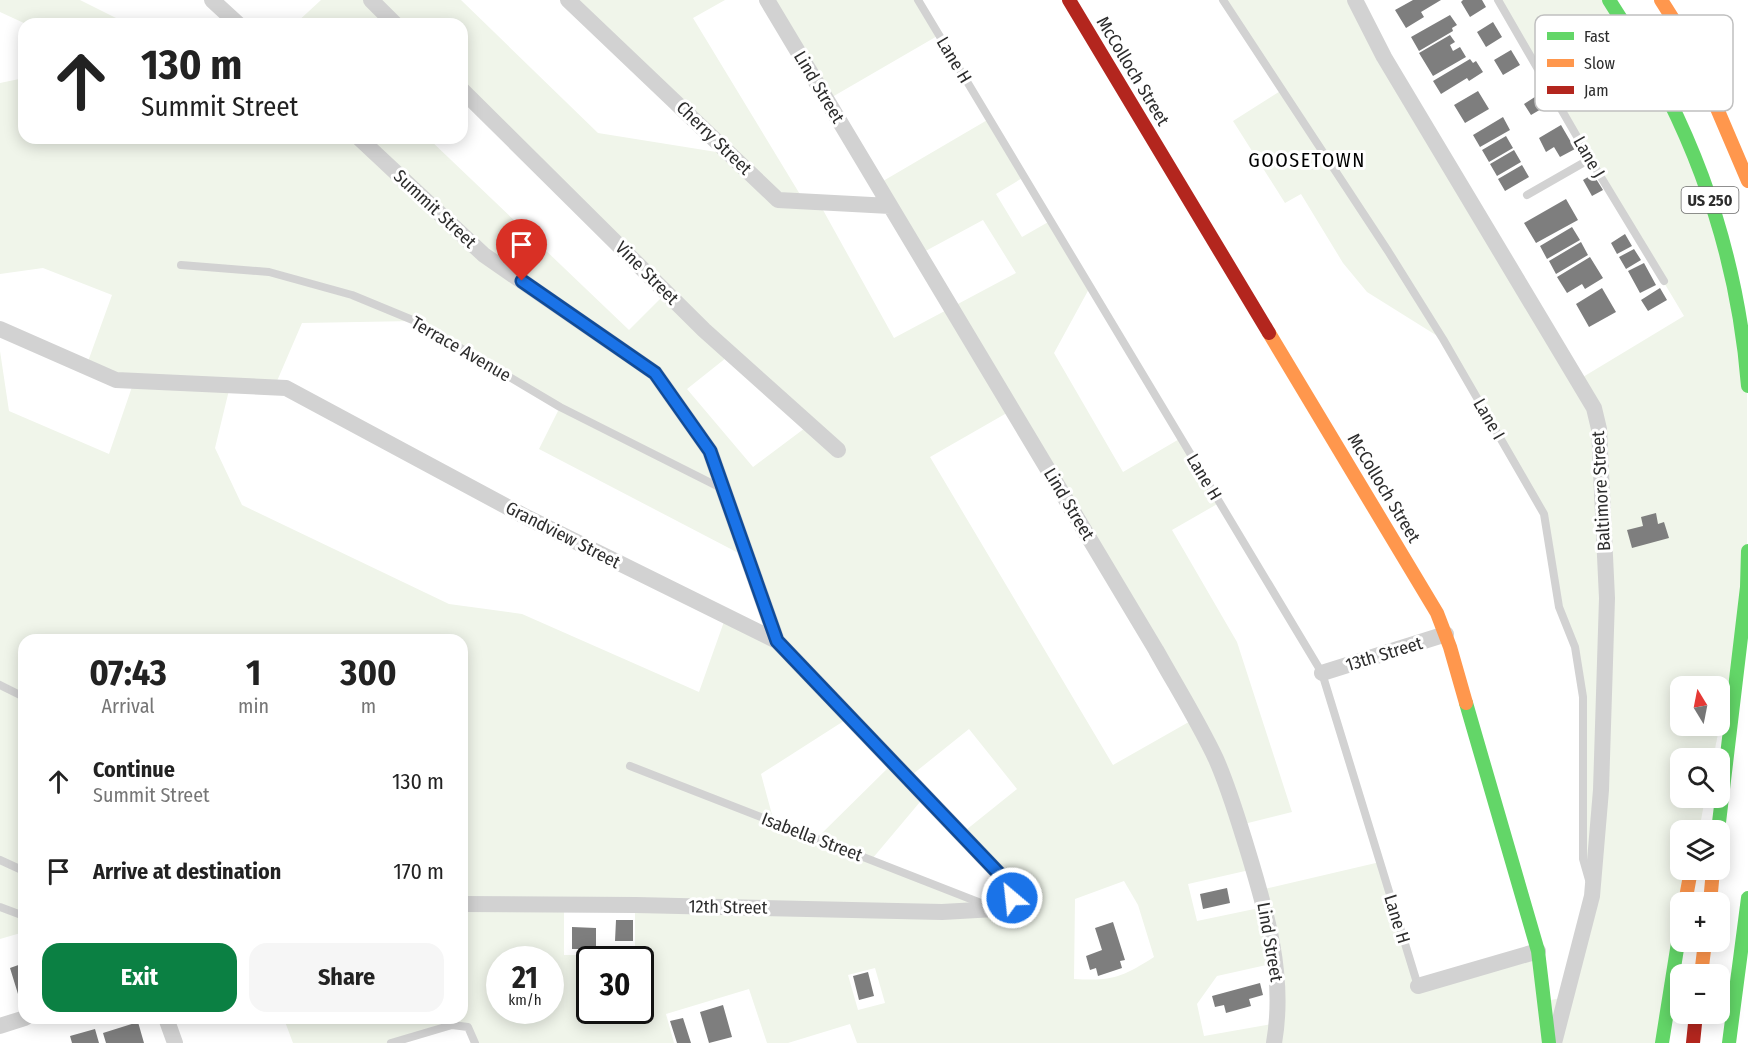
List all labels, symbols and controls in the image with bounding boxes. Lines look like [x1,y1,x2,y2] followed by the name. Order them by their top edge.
[1092,12,1174,130] street label: McColloch Street
[1535,15,1733,111] legend
[1584,27,1611,46] text: Fast
[932,33,976,87] street label: Lane H
[141,40,242,90] text: 130 m
[42,42,120,120] icon: ahead
[789,47,849,127] street label: Lind Street
[1584,54,1615,73] text: Slow
[1584,81,1609,100] text: Jam
[141,91,298,123] text: Summit Street
[672,97,756,179] street label: Cherry Street
[1568,132,1610,182] street label: Lane J
[1248,148,1366,172] district label: GOOSETOWN
[389,165,481,253] street label: Summit Street
[1682,187,1738,213] road number: US 250
[496,219,547,281] pin
[505,228,538,261] icon: arrive
[611,237,683,309] street label: Vine Street
[407,312,515,386] street label: Terrace Avenue
[1468,394,1510,444] street label: Lane I
[1343,429,1425,547] street label: McColloch Street
[1587,430,1615,552] street label: Baltimore Street
[1182,450,1226,504] street label: Lane H
[1039,464,1099,544] street label: Lind Street
[502,497,624,573] street label: Grandview Street
[1343,632,1425,676] street label: 13th Street
[89,651,167,695] text: 07:43
[246,651,261,695] text: 1
[340,651,397,695] text: 300
[1670,676,1730,736] north arrow
[1670,676,1730,1024] map controls
[102,694,155,718] text: Arrival
[238,694,269,718] text: min
[361,694,376,718] text: m
[1670,748,1730,808] button: search
[93,756,175,783] text: Continue
[42,765,75,798] icon: ahead
[392,768,444,795] text: 130 m
[93,783,210,807] text: Summit Street
[758,808,866,866] street label: Isabella Street
[1670,820,1730,880] button: layers
[42,855,75,888] icon: arrive
[93,858,281,885] text: Arrive at destination
[393,858,444,885] text: 170 m
[980,866,1044,930] position arrow
[1379,892,1415,946] street label: Lane H
[1670,892,1730,952] button: +
[688,895,768,919] street label: 12th Street
[1252,901,1288,983] street label: Lind Street
[42,943,237,1012] button: Exit
[249,943,444,1012] button: Share
[576,946,654,1024] speed limit sign: 30
[512,960,538,996] text: 21
[1670,964,1730,1024] button: −
[508,991,542,1009] text: km/h

